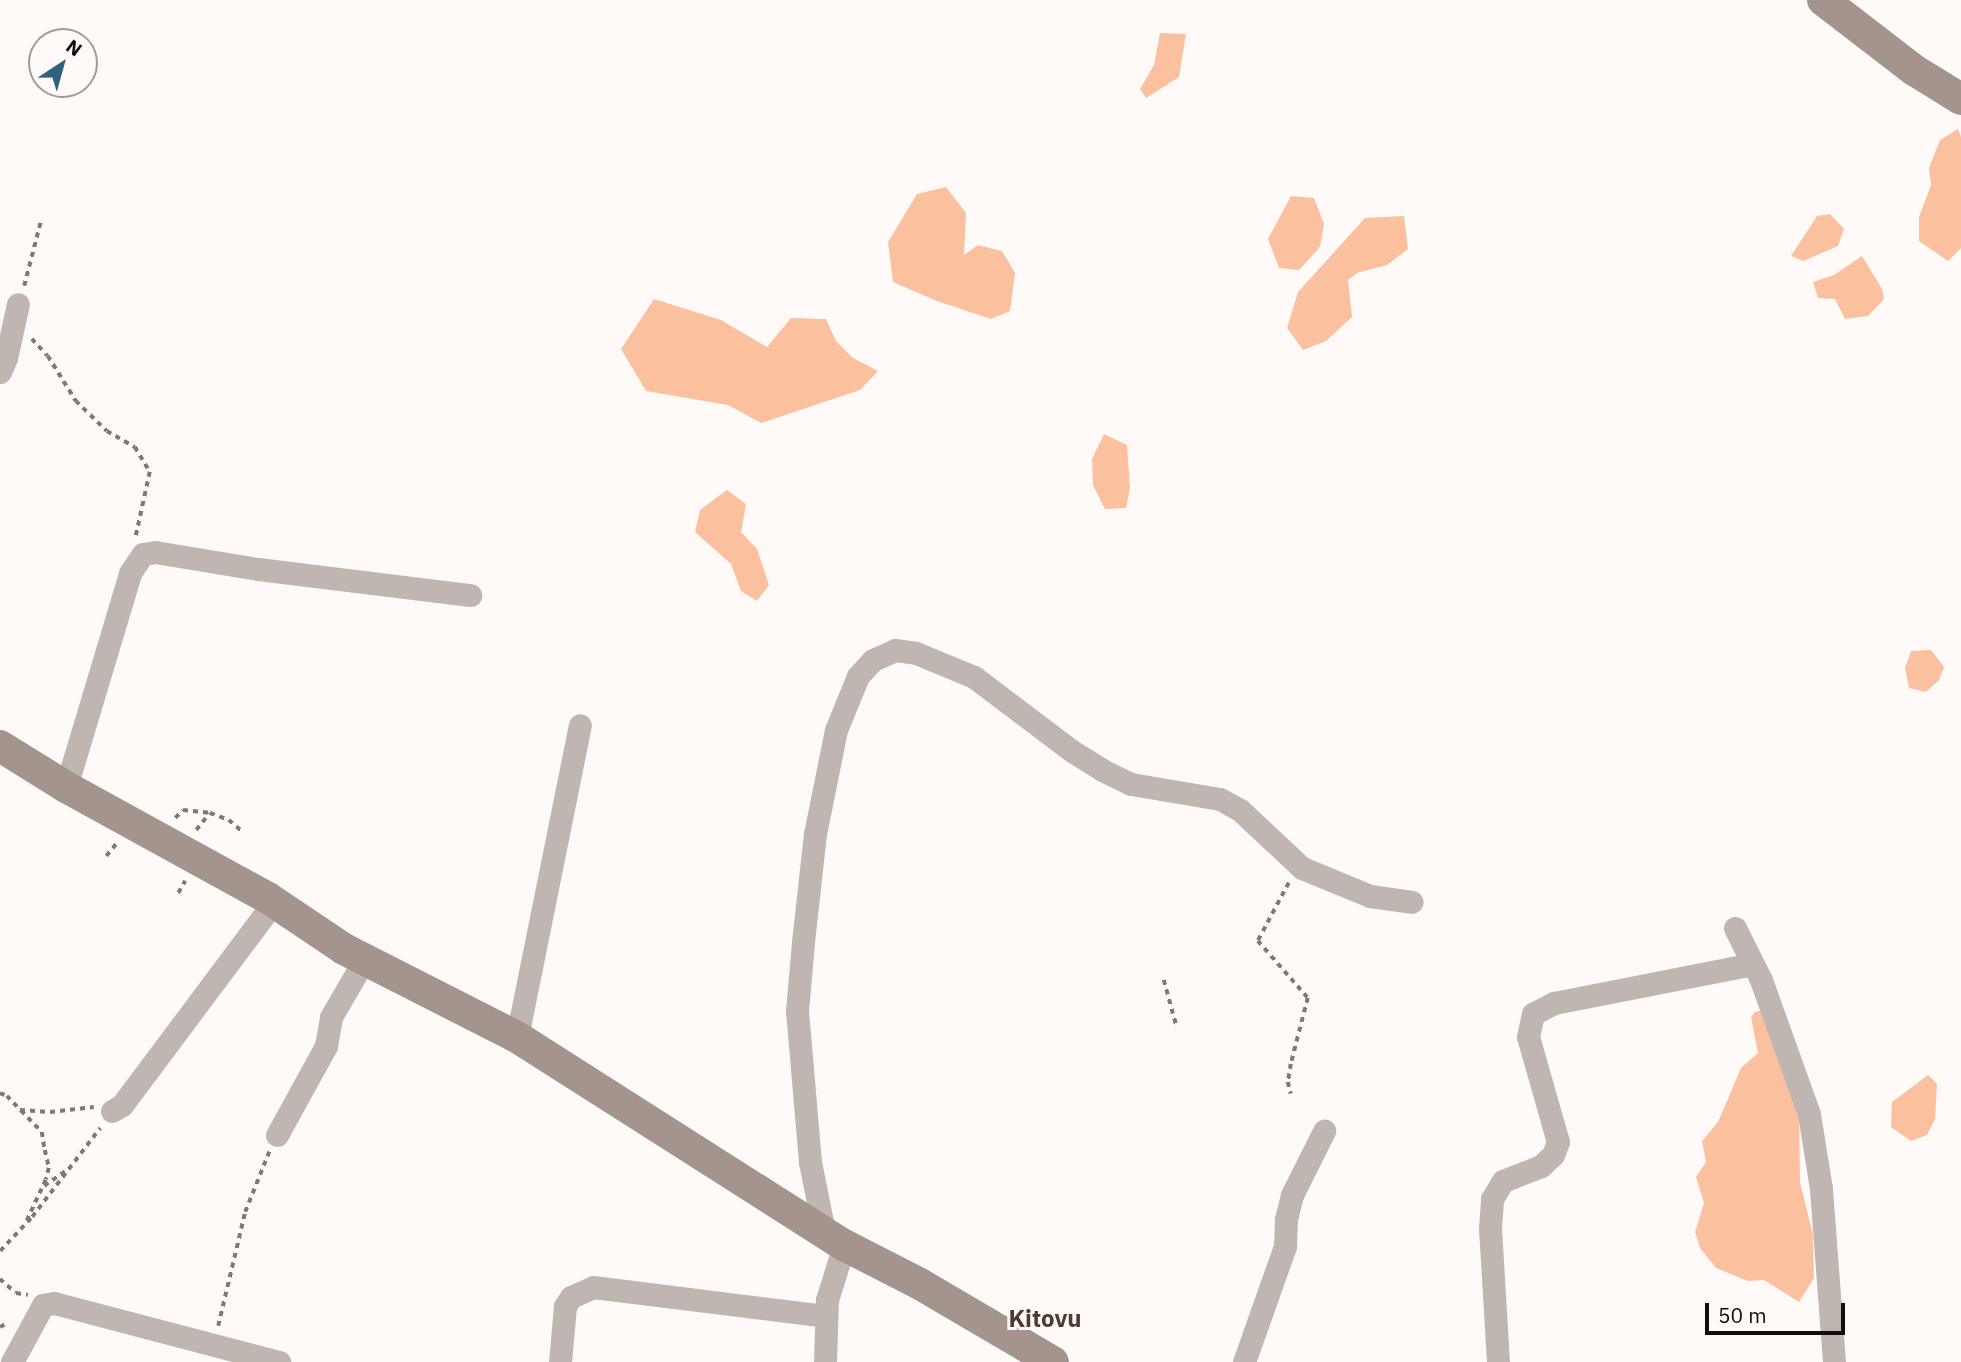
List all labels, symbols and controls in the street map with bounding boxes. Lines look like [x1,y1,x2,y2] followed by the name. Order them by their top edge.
[28,28,98,98] north arrow
[62,34,87,61] text: N
[1709,1288,1849,1332] scale bar
[1718,1301,1767,1329] text: 50 m
[1008,1305,1082,1333] district label: Kitovu

